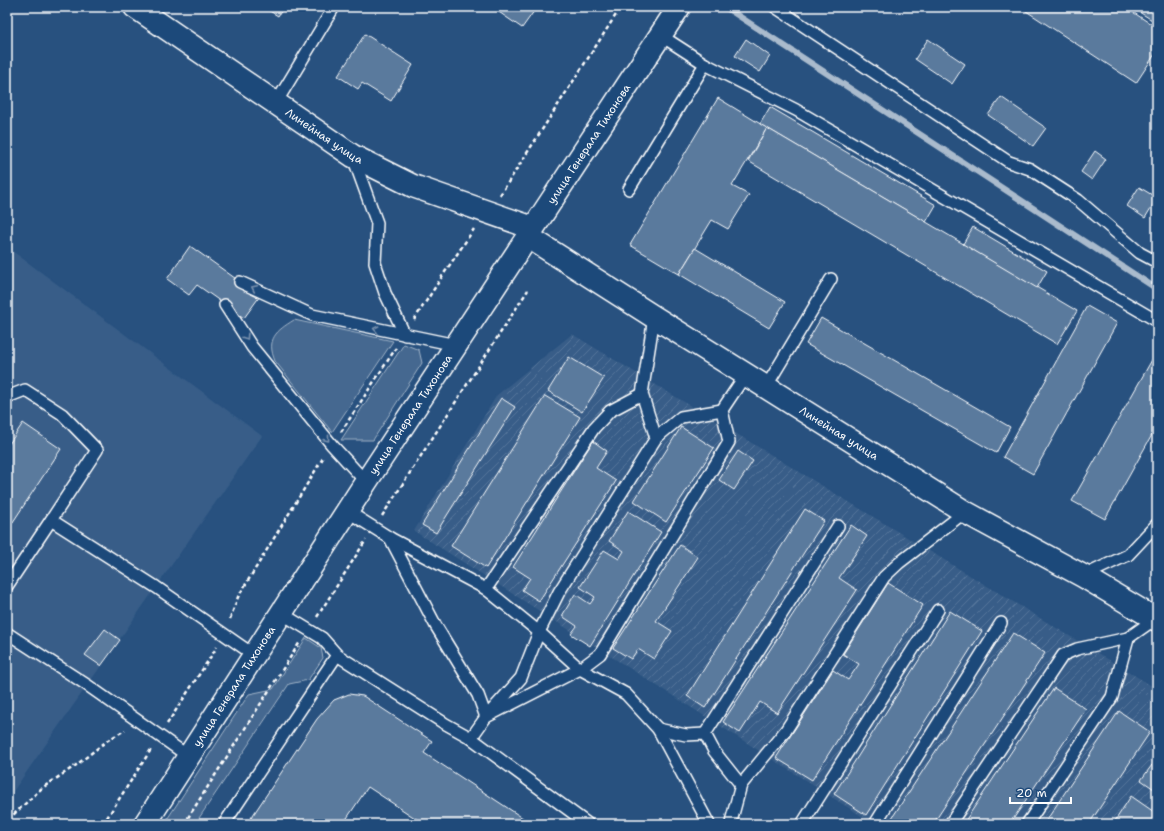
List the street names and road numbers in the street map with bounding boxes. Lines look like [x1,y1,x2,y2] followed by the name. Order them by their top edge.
[544,81,634,207] street label: улица Генерала Тихонова
[282,105,365,168] street label: Линейная улица
[366,352,456,478] street label: улица Генерала Тихонова
[796,403,881,464] street label: Линейная улица
[190,623,279,750] street label: улица Генерала Тихонова

